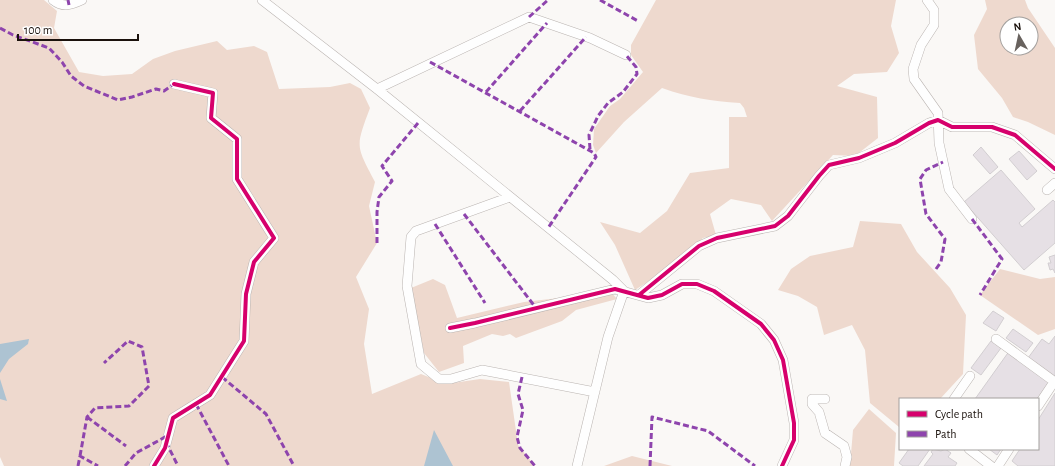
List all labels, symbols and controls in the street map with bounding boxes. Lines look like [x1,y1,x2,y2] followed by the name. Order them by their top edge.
[18,16,138,42] scale bar
[999,16,1039,56] north arrow
[1013,21,1022,33] text: N
[24,24,52,36] text: 100 m
[899,398,1039,450] legend
[935,408,983,421] text: Cycle path
[935,428,957,440] text: Path

